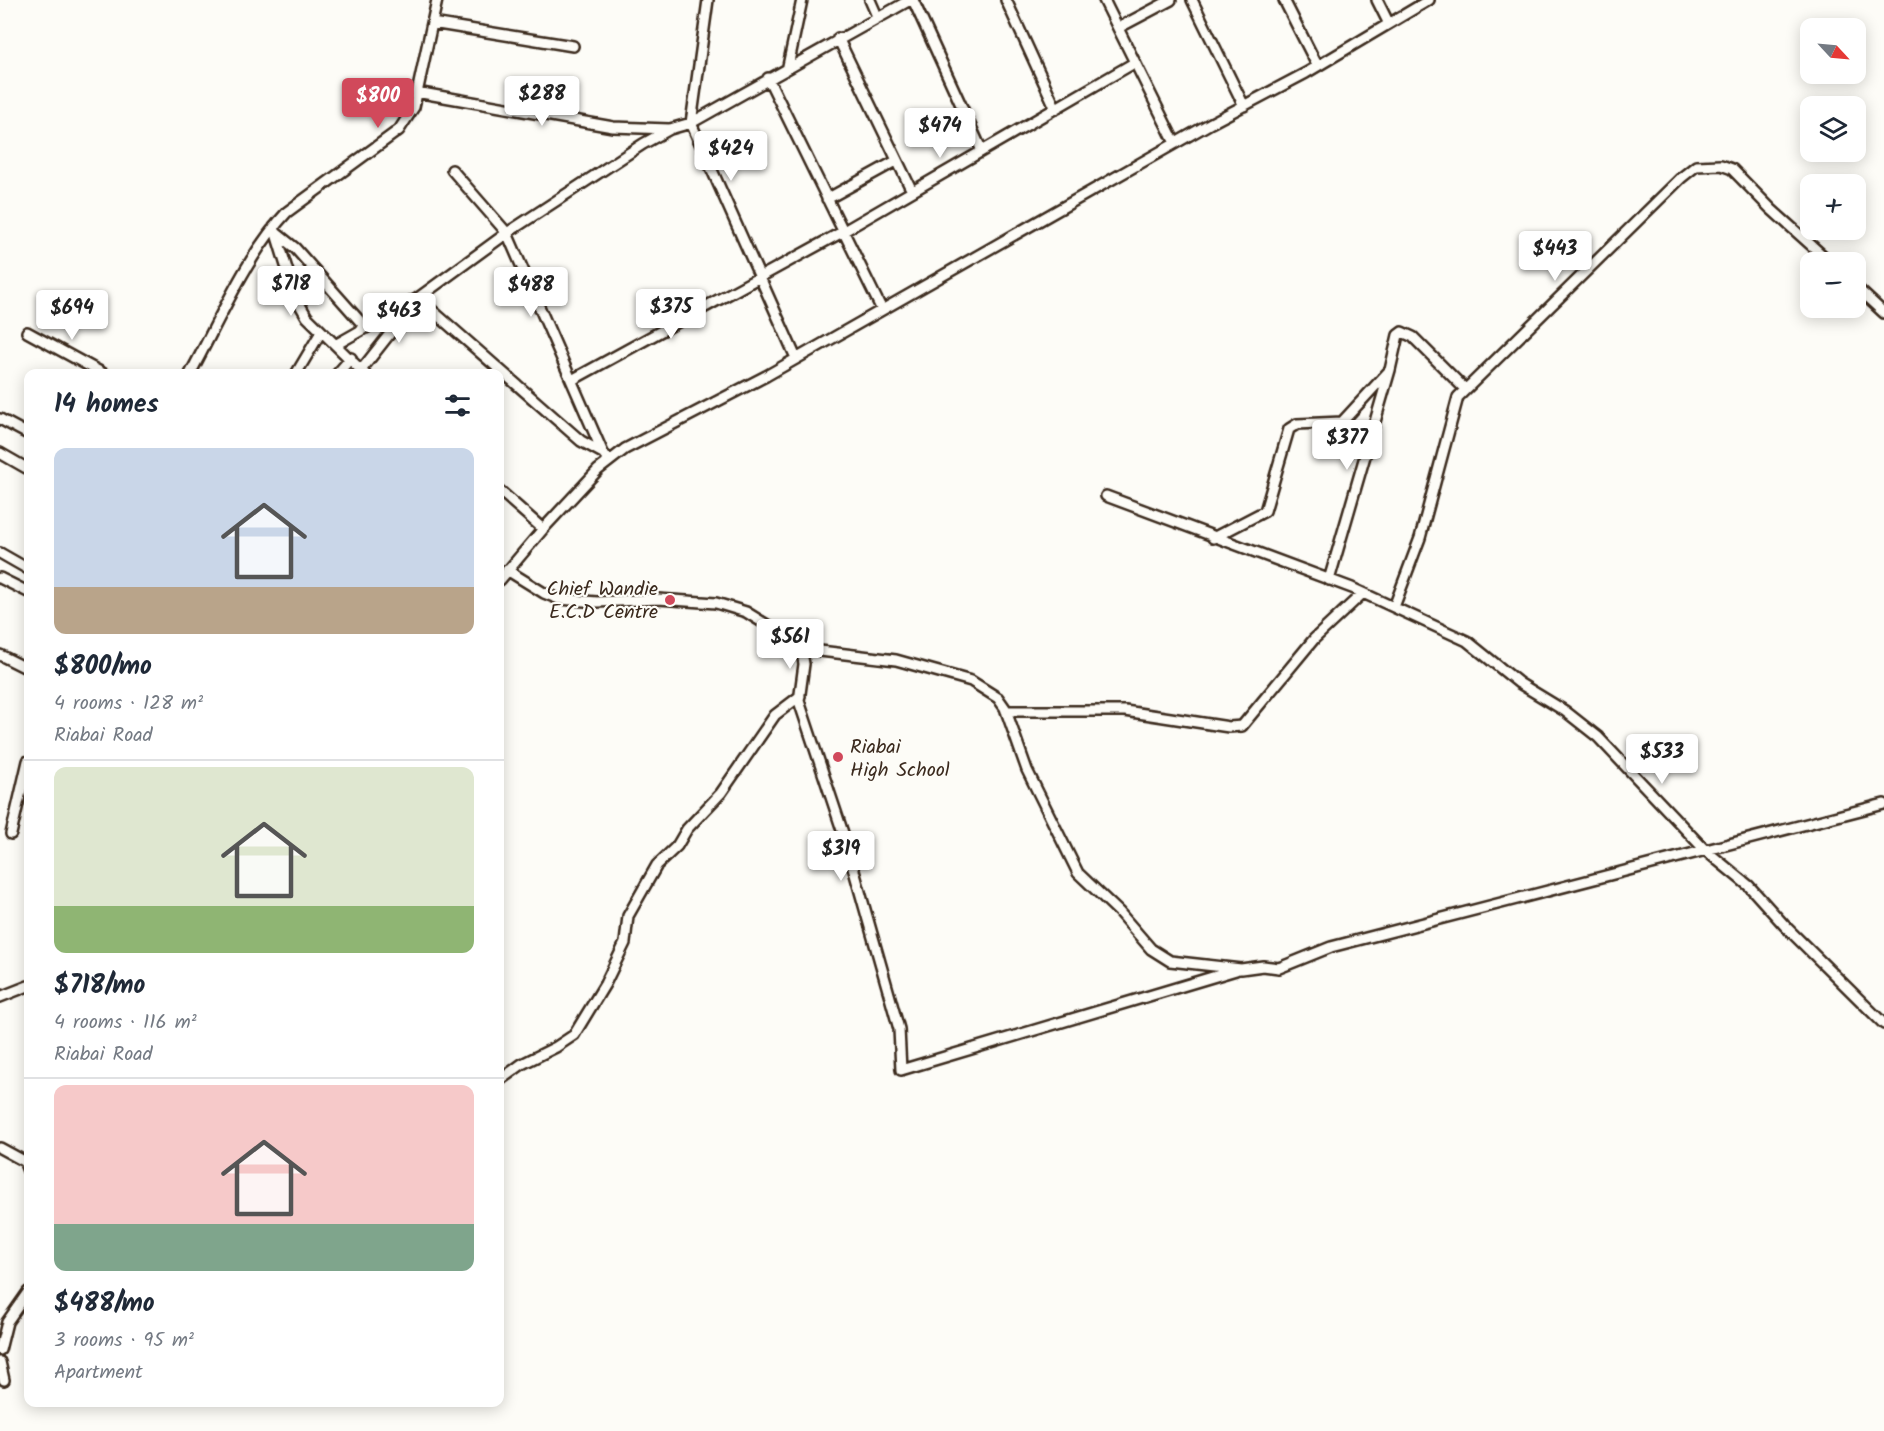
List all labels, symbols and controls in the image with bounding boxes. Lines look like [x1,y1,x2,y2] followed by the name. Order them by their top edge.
[1800,18,1866,84] north arrow
[1800,18,1866,318] map controls
[506,76,578,127] pin: $288
[342,78,414,129] pin: $800
[518,79,566,111] text: $288
[356,81,400,113] text: $800
[1800,96,1866,162] button: layers
[904,108,976,159] pin: $474
[918,111,962,143] text: $474
[695,131,767,182] pin: $424
[708,134,754,166] text: $424
[1800,174,1866,240] button: +
[1519,231,1591,282] pin: $443
[1533,234,1577,266] text: $443
[1800,252,1866,318] button: −
[255,266,327,317] pin: $718
[495,267,567,318] pin: $488
[271,269,311,301] text: $718
[508,270,554,302] text: $488
[635,289,707,340] pin: $375
[36,290,108,341] pin: $694
[650,292,692,324] text: $375
[50,293,94,325] text: $694
[363,293,435,344] pin: $463
[377,296,421,328] text: $463
[54,384,159,426] text: 14 homes
[441,389,474,422] icon: filters
[1311,420,1383,471] pin: $377
[1326,423,1368,455] text: $377
[210,487,318,595] icon: home
[547,574,658,629] place label: Chief Wandie E.C.D Centre
[663,593,677,607] marker: Chief Wandie E.C.D Centre
[754,619,826,670] pin: $561
[771,622,809,654] text: $561
[54,646,152,688] text: $800/mo
[54,688,203,720] text: 4 rooms · 128 m²
[54,720,153,752] text: Riabai Road
[850,732,950,787] place label: Riabai High School
[1626,734,1698,785] pin: $533
[1640,737,1684,769] text: $533
[831,750,845,764] marker: Riabai High School
[210,806,318,914] icon: home
[805,831,877,882] pin: $319
[822,834,860,866] text: $319
[54,965,145,1007] text: $718/mo
[54,1007,197,1039] text: 4 rooms · 116 m²
[54,1039,153,1071] text: Riabai Road
[210,1124,318,1232] icon: home
[54,1283,155,1325] text: $488/mo
[54,1325,194,1357] text: 3 rooms · 95 m²
[54,1357,143,1389] text: Apartment

